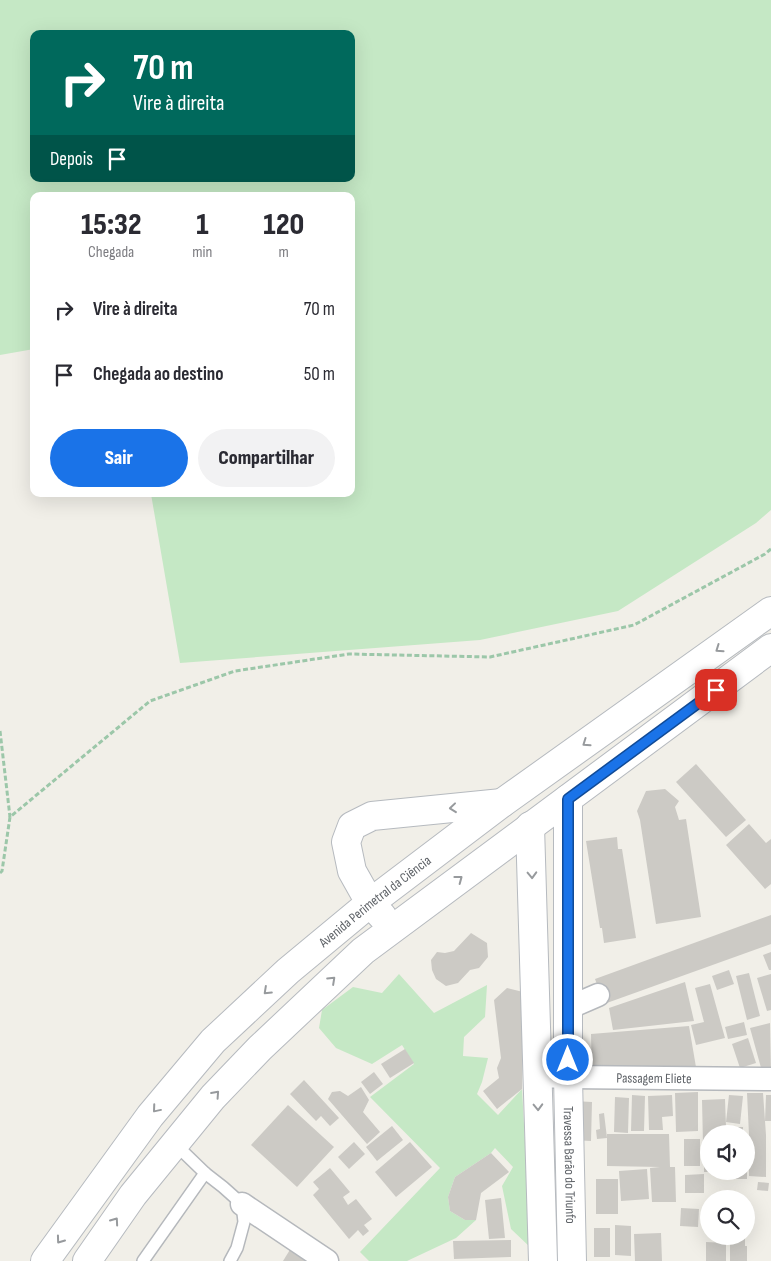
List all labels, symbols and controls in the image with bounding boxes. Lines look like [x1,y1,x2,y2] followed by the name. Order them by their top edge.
[133,47,193,90] text: 70 m
[50,50,115,115] icon: right
[133,90,225,117] text: Vire à direita
[103,145,131,173] icon: arrive
[50,148,93,171] text: Depois
[81,207,141,243] text: 15:32
[196,207,208,243] text: 1
[263,207,304,243] text: 120
[88,243,134,262] text: Chegada
[192,243,212,262] text: min
[279,243,289,262] text: m
[50,296,78,324] icon: right
[93,298,177,321] text: Vire à direita
[304,298,335,321] text: 70 m
[50,361,78,389] icon: arrive
[93,363,223,386] text: Chegada ao destino
[304,363,335,386] text: 50 m
[50,429,188,487] button: Sair
[198,429,335,487] button: Compartilhar
[715,643,725,652] one-way arrow
[695,669,737,711] pin
[702,676,730,704] icon: arrive
[582,737,592,746] one-way arrow
[449,802,457,813] one-way arrow
[314,852,434,951] street label: Avenida Perimetral da Ciência
[526,871,537,879] one-way arrow
[453,876,463,885] one-way arrow
[326,977,335,986] one-way arrow
[263,985,272,994] one-way arrow
[541,1033,593,1085] position arrow
[616,1069,692,1087] street label: Passagem Eliete
[210,1091,219,1100] one-way arrow
[152,1104,161,1113] one-way arrow
[533,1104,544,1112] one-way arrow
[560,1106,580,1224] street label: Travessa Barão do Triunfo
[700,1125,755,1245] map controls
[700,1125,755,1180] button: sound
[700,1190,755,1245] button: search
[109,1217,118,1227] one-way arrow
[57,1234,65,1243] one-way arrow

